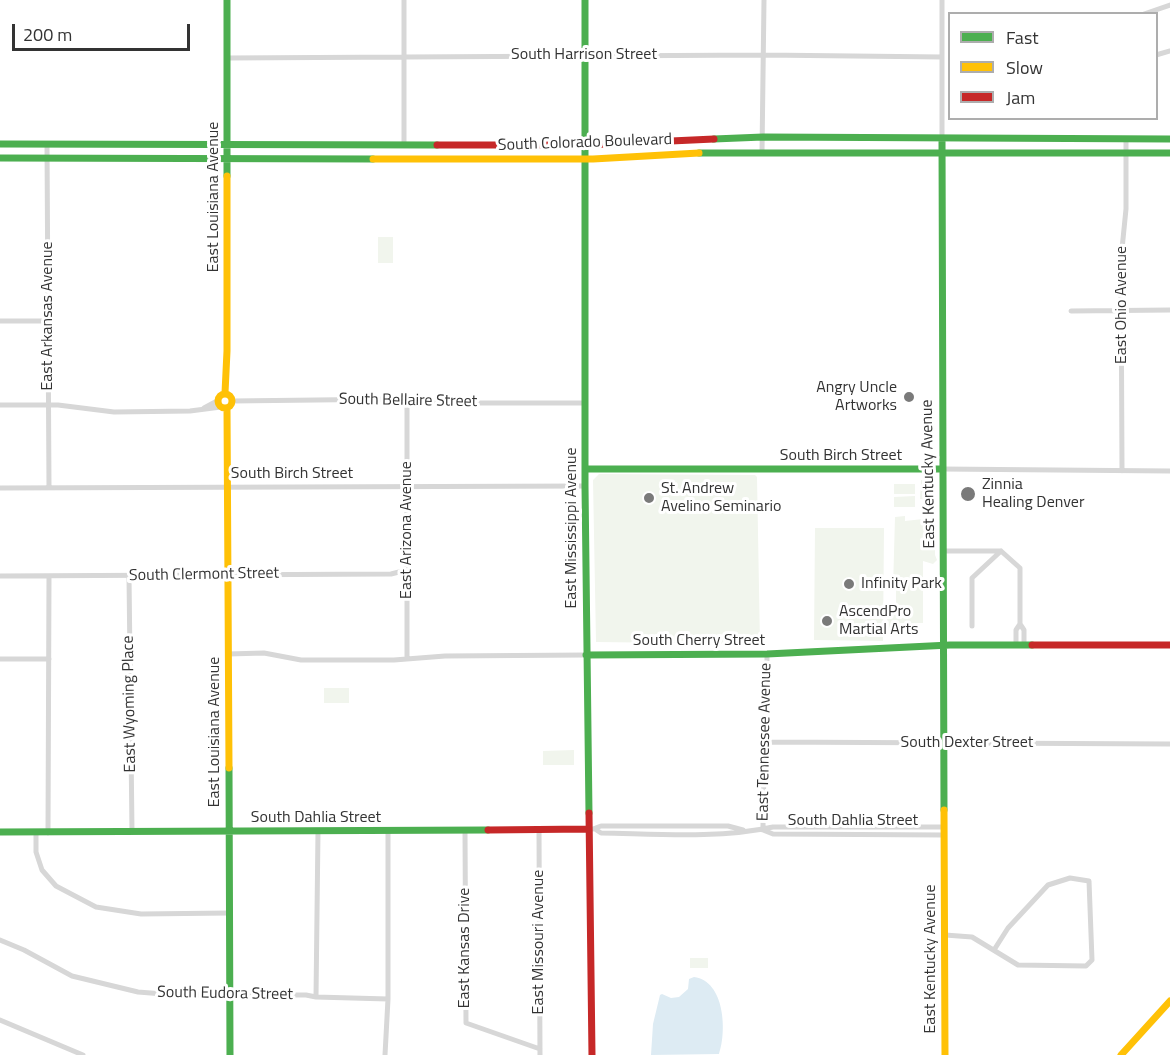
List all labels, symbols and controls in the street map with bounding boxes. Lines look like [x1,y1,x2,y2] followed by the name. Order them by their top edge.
[15,12,194,50] scale bar
[948,12,1158,120] legend
[23,21,72,48] text: 200 m
[1006,24,1039,51] text: Fast
[511,45,657,65] street label: South Harrison Street
[1006,54,1043,81] text: Slow
[1006,84,1035,111] text: Jam
[204,122,224,272] street label: East Louisiana Avenue
[498,130,672,156] street label: South Colorado Boulevard
[38,241,58,391] street label: East Arkansas Avenue
[1112,246,1132,364] street label: East Ohio Avenue
[816,378,897,416] place label: Angry Uncle Artworks
[339,390,477,412] street label: South Bellaire Street
[902,390,916,404] marker: Angry Uncle Artworks
[918,399,940,549] street label: East Kentucky Avenue
[780,446,902,466] street label: South Birch Street
[562,447,582,609] street label: East Mississippi Avenue
[397,461,417,599] street label: East Arizona Avenue
[231,464,353,484] street label: South Birch Street
[982,475,1084,513] place label: Zinnia Healing Denver
[661,479,781,517] place label: St. Andrew Avelino Seminario
[959,485,977,503] marker: Zinnia Healing Denver
[642,491,656,505] marker: St. Andrew Avelino Seminario
[129,564,279,586] street label: South Clermont Street
[861,574,942,594] place label: Infinity Park
[842,577,856,591] marker: Infinity Park
[839,602,918,640] place label: AscendPro Martial Arts
[820,614,834,628] marker: AscendPro Martial Arts
[633,631,765,651] street label: South Cherry Street
[119,635,141,773] street label: East Wyoming Place
[205,657,225,807] street label: East Louisiana Avenue
[754,663,776,821] street label: East Tennessee Avenue
[901,733,1033,753] street label: South Dexter Street
[251,808,381,828] street label: South Dahlia Street
[788,811,918,831] street label: South Dahlia Street
[529,870,549,1014] street label: East Missouri Avenue
[921,885,941,1033] street label: East Kentucky Avenue
[455,888,475,1008] street label: East Kansas Drive
[157,983,293,1005] street label: South Eudora Street

